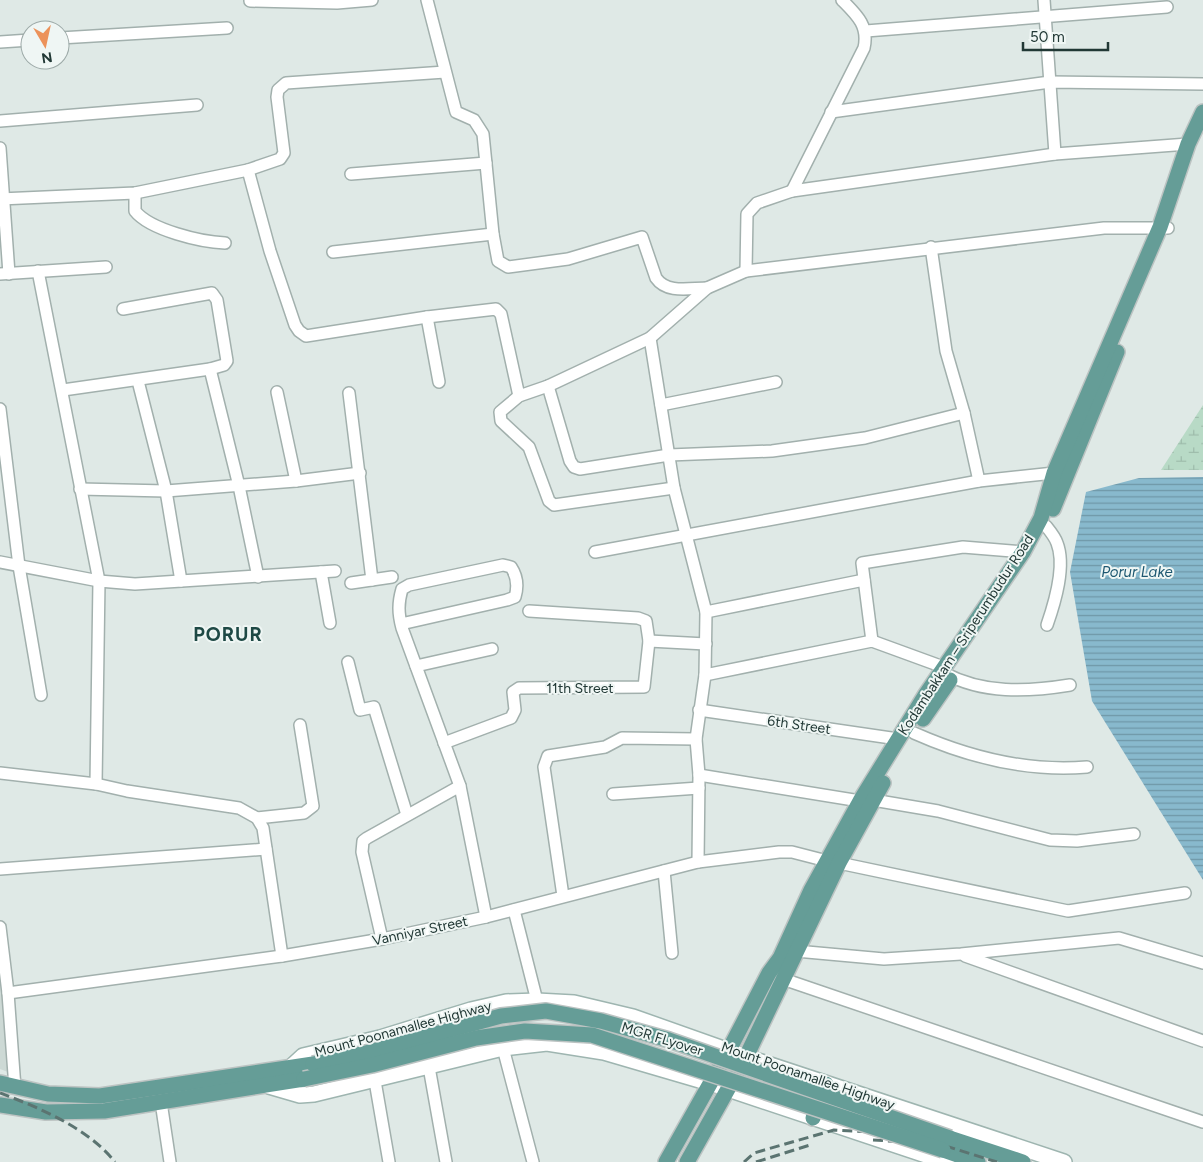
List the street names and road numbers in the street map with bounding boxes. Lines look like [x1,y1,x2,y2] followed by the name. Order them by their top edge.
[895,532,1037,738] street label: Kodambakkam – Sriperumbudur Road
[546,680,614,697] street label: 11th Street
[766,712,832,738] street label: 6th Street
[371,913,469,949] street label: Vanniyar Street
[313,997,494,1061] street label: Mount Poonamallee Highway
[619,1019,705,1060] street label: MGR FLyover
[719,1038,898,1114] street label: Mount Poonamallee Highway

